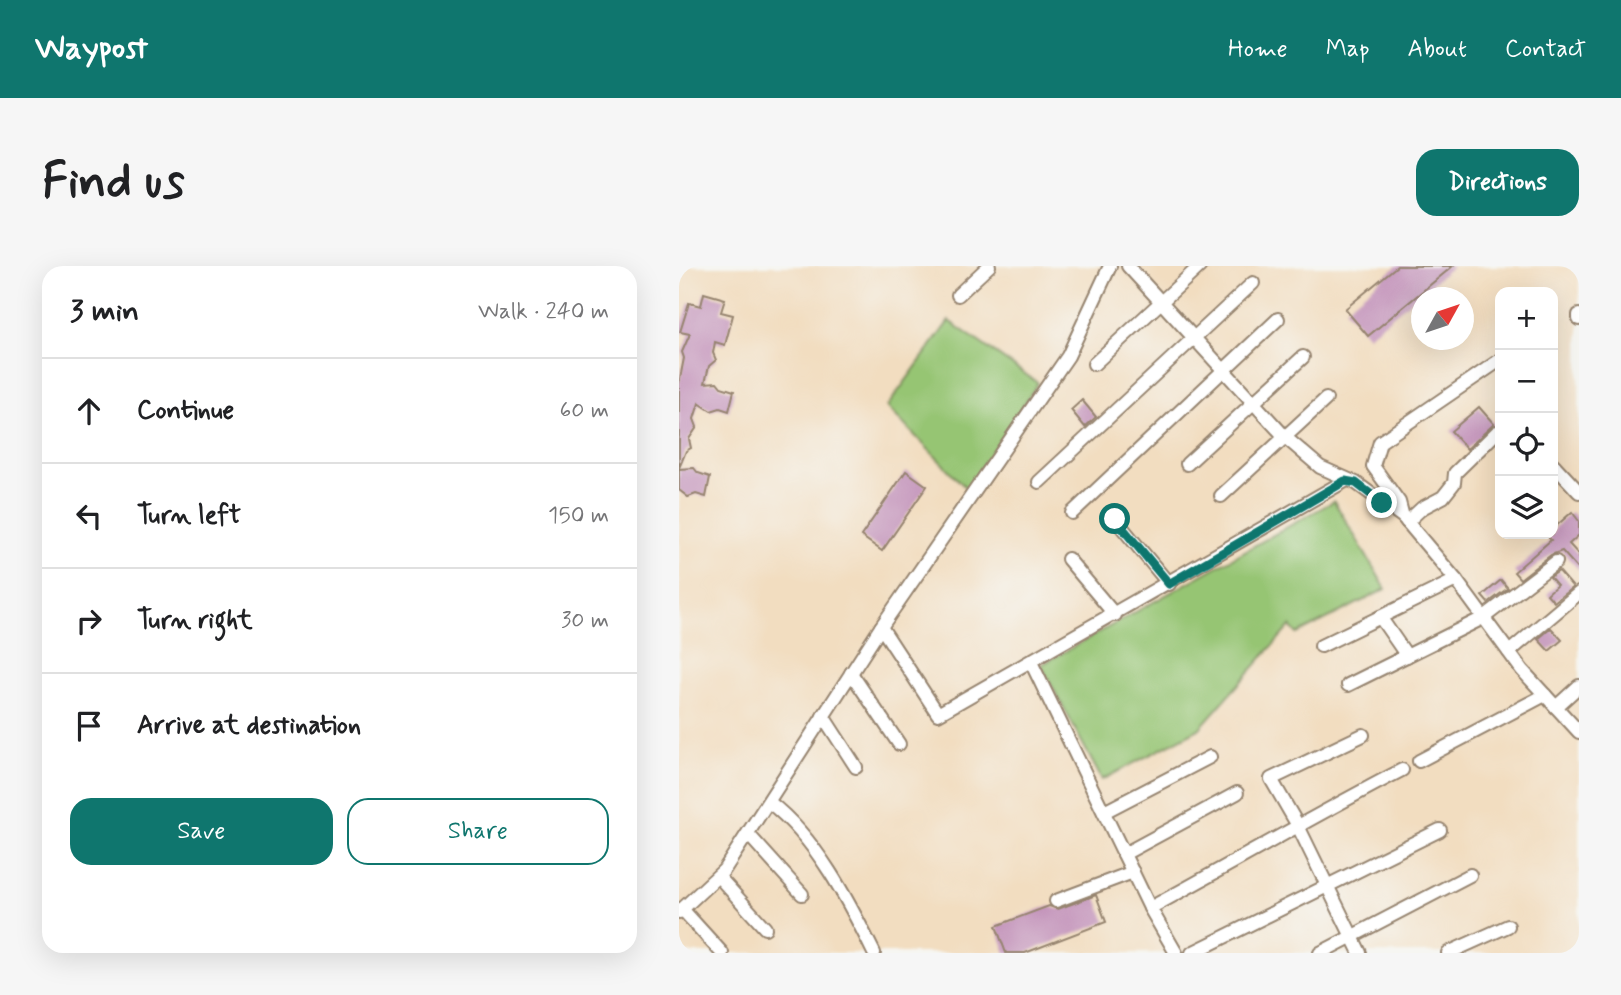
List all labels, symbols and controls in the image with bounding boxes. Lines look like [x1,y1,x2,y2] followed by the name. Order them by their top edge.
[35,27,148,71] text: Waypost
[1228,34,1288,65] text: Home
[1326,34,1370,65] text: Map
[1408,34,1467,65] text: About
[1505,34,1586,65] text: Contact
[1416,149,1579,216] button: Directions
[42,150,185,215] text: Find us
[1411,287,1474,350] north arrow
[1495,287,1558,539] map controls
[1495,287,1558,350] button: +
[70,292,139,331] text: 3 min
[478,297,609,327] text: Walk · 240 m
[1495,350,1558,413] button: −
[70,392,108,430] icon: ahead
[137,394,234,428] text: Continue
[560,396,609,426] text: 60 m
[1495,413,1558,476] button: locate
[1495,476,1558,539] button: layers
[1366,487,1397,518] route end
[70,497,108,535] icon: left
[137,499,241,533] text: Turn left
[548,501,609,531] text: 150 m
[1099,503,1130,534] route start
[70,602,108,640] icon: right
[137,604,253,638] text: Turn right
[561,606,609,636] text: 30 m
[70,707,108,745] icon: arrive
[137,709,361,743] text: Arrive at destination
[70,798,333,865] button: Save
[347,798,609,865] button: Share

